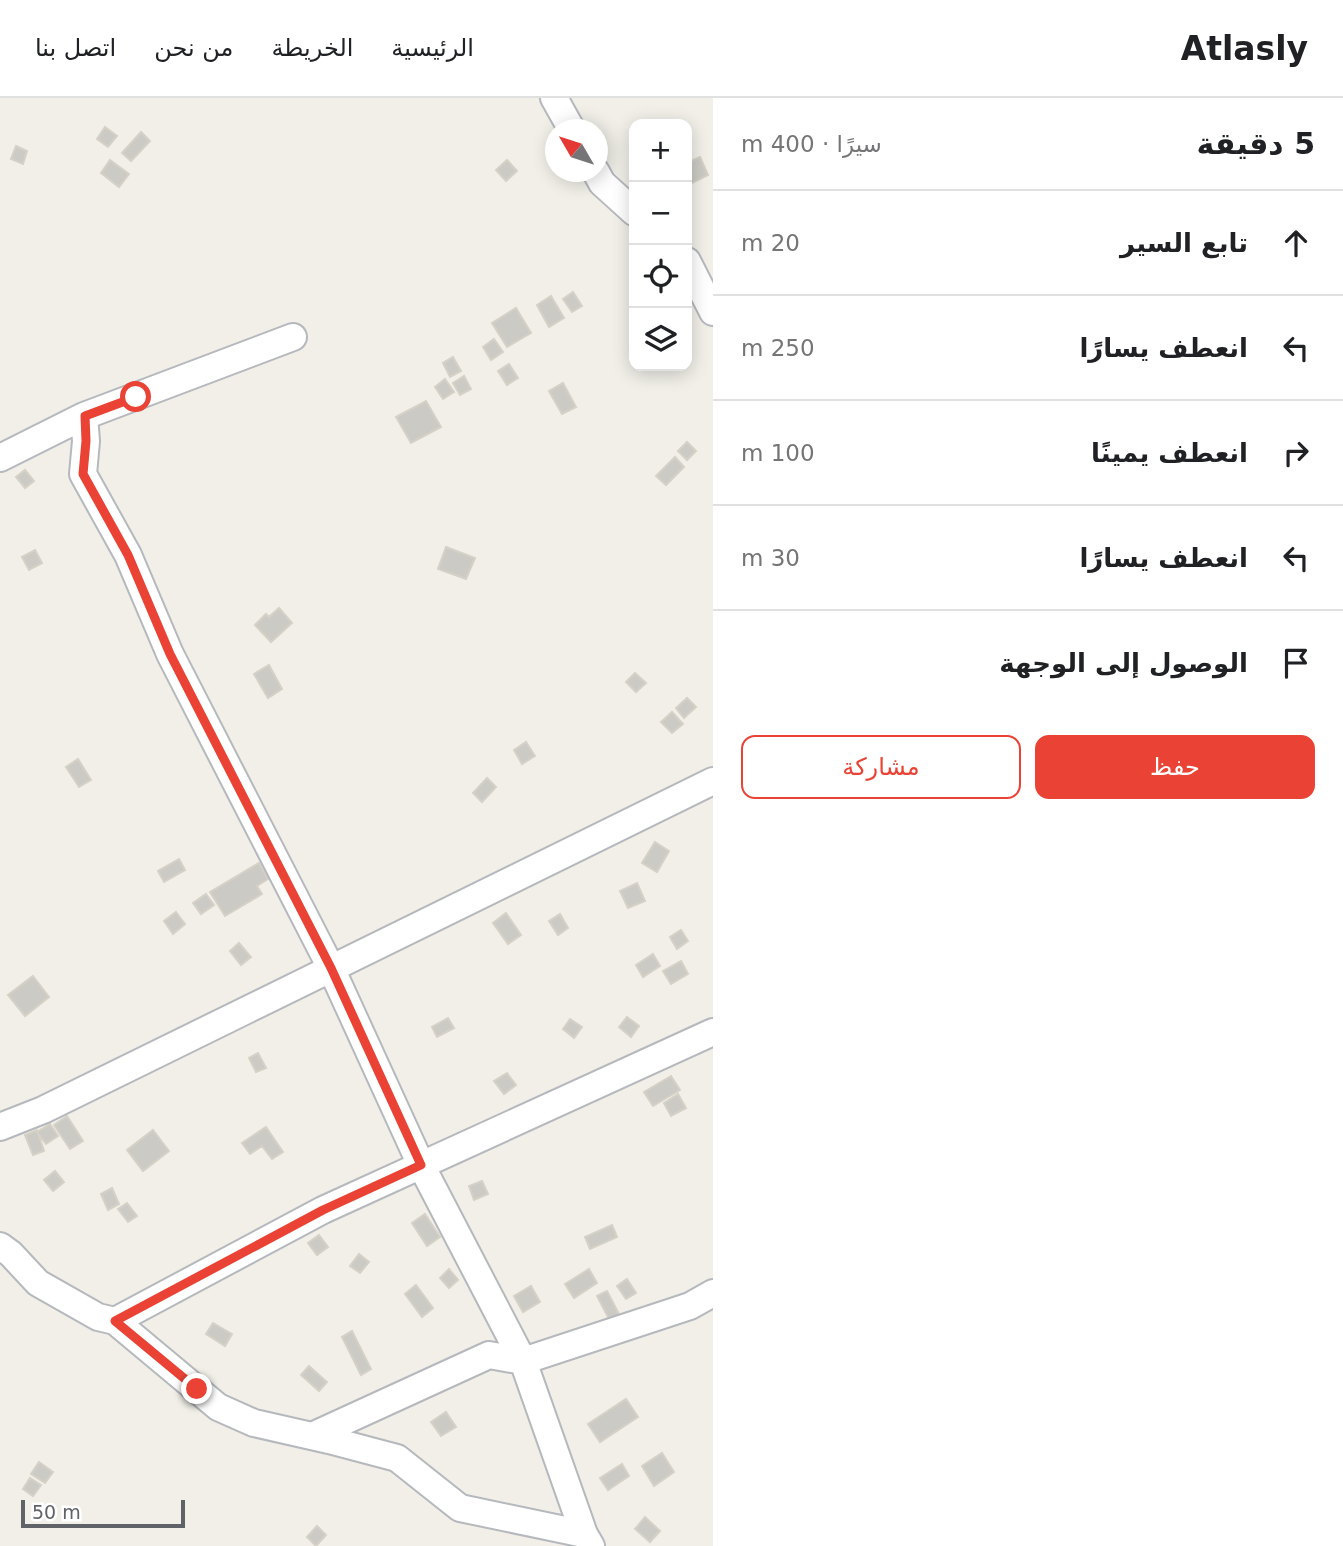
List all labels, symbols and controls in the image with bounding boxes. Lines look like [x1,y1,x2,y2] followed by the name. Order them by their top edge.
[1181,29,1308,68] text: Atlasly
[35,34,116,62] text: اتصل بنا
[154,34,233,62] text: من نحن
[271,34,353,62] text: الخريطة
[391,34,474,62] text: الرئيسية
[545,119,608,182] north arrow
[629,119,692,371] map controls
[629,119,692,182] button: +
[1197,126,1315,161] text: 5 دقيقة
[741,131,882,157] text: سيرًا · 400 m
[629,182,692,245] button: −
[1277,224,1315,262] icon: ahead
[1120,228,1248,258] text: تابع السير
[741,230,800,256] text: 20 m
[629,245,692,308] button: locate
[629,308,692,371] button: layers
[1277,329,1315,367] icon: left
[1079,333,1248,363] text: انعطف يسارًا
[741,335,815,361] text: 250 m
[120,381,151,412] route start
[1277,434,1315,472] icon: right
[1091,438,1248,468] text: انعطف يمينًا
[741,440,815,466] text: 100 m
[1277,539,1315,577] icon: left
[1079,543,1248,573] text: انعطف يسارًا
[741,545,800,571] text: 30 m
[1277,644,1315,682] icon: arrive
[999,648,1248,678] text: الوصول إلى الوجهة
[741,735,1021,799] button: مشاركة
[1035,735,1315,799] button: حفظ
[181,1373,212,1404] route end
[21,1497,186,1529] scale bar
[32,1501,81,1523] text: 50 m

